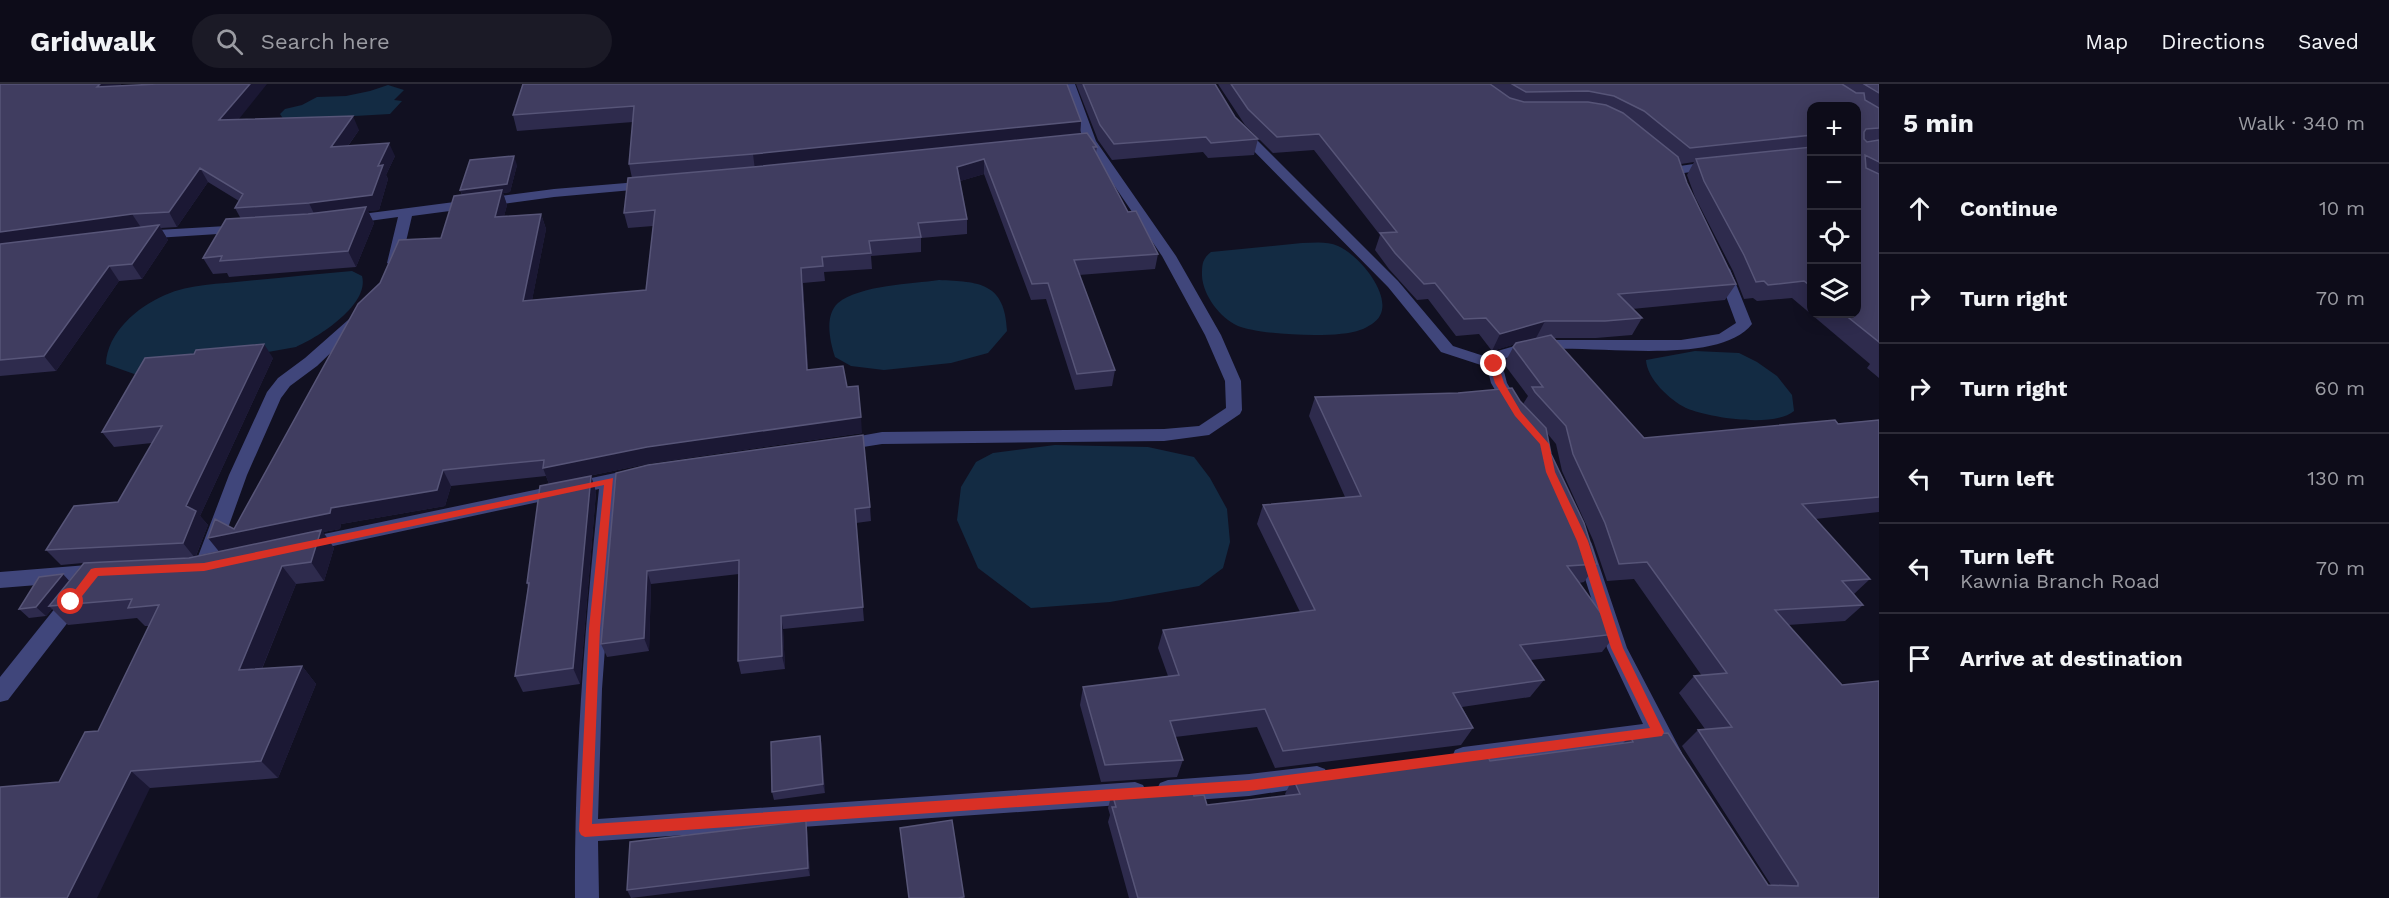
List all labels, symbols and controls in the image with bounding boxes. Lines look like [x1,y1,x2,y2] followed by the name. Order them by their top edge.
[192,14,612,68] search box
[30,25,156,58] text: Gridwalk
[213,25,246,58] icon: search
[261,29,390,54] text: Search here
[2085,29,2128,54] text: Map
[2161,29,2265,54] text: Directions
[2298,29,2359,54] text: Saved
[1807,102,1861,318] map controls
[1807,102,1861,156] button: +
[1903,108,1974,138] text: 5 min
[2238,111,2365,135] text: Walk · 340 m
[1807,156,1861,210] button: −
[1903,192,1936,225] icon: ahead
[1960,196,2058,221] text: Continue
[2319,196,2365,220] text: 10 m
[1807,210,1861,264] button: locate
[1807,264,1861,318] button: layers
[1903,282,1936,315] icon: right
[1960,286,2067,311] text: Turn right
[2316,286,2365,310] text: 70 m
[1480,350,1506,376] route end
[1903,372,1936,405] icon: right
[1960,376,2067,401] text: Turn right
[2315,376,2365,400] text: 60 m
[1903,462,1936,495] icon: left
[1960,466,2054,491] text: Turn left
[2307,466,2365,490] text: 130 m
[1960,544,2054,569] text: Turn left
[1903,552,1936,585] icon: left
[2316,556,2365,580] text: 70 m
[1960,569,2160,593] text: Kawnia Branch Road
[57,588,83,614] route start
[1903,642,1936,675] icon: arrive
[1960,646,2183,671] text: Arrive at destination

